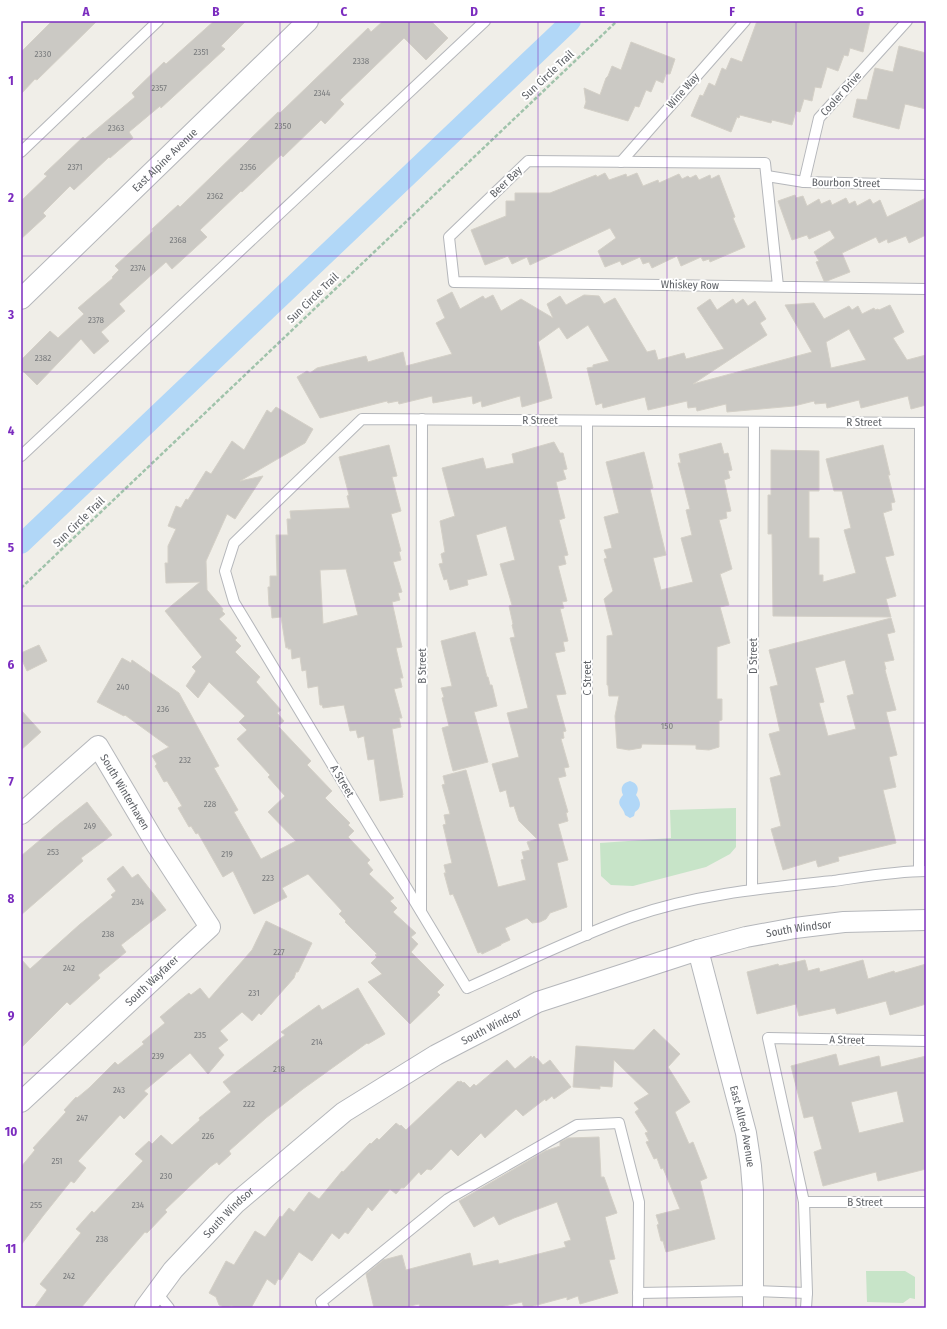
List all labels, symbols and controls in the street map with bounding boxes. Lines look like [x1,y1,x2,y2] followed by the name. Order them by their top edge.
[81,4,90,19] text: A
[212,4,220,19] text: B
[341,4,348,19] text: C
[470,4,478,19] text: D
[599,4,605,19] text: E
[729,4,735,19] text: F
[856,4,864,19] text: G
[193,47,209,57] house number: 2351
[519,48,577,102] street label: Sun Circle Trail
[35,49,52,59] house number: 2330
[353,56,370,66] house number: 2338
[818,69,864,119] street label: Cooler Drive
[664,70,702,111] street label: Wine Way
[8,73,14,88] text: 1
[151,83,167,93] house number: 2357
[314,88,331,98] house number: 2344
[275,121,292,131] house number: 2350
[108,123,124,133] house number: 2363
[129,125,200,194] street label: East Alpine Avenue
[67,162,83,172] house number: 2371
[240,162,257,172] house number: 2356
[487,164,525,200] street label: Beer Bay
[812,176,881,190] street label: Bourbon Street
[7,190,14,205] text: 2
[207,191,223,201] house number: 2362
[170,235,187,245] house number: 2368
[130,263,146,273] house number: 2374
[285,270,341,326] street label: Sun Circle Trail
[661,278,719,292] street label: Whiskey Row
[7,307,14,322] text: 3
[88,315,104,325] house number: 2378
[35,353,51,363] house number: 2382
[522,414,558,427] street label: R Street
[846,416,882,429] street label: R Street
[8,423,15,438] text: 4
[51,494,107,550] street label: Sun Circle Trail
[8,540,14,555] text: 5
[747,638,760,674] street label: D Street
[416,648,429,684] street label: B Street
[8,657,15,672] text: 6
[581,660,594,696] street label: C Street
[117,682,130,692] house number: 240
[157,704,170,714] house number: 236
[661,721,673,731] house number: 150
[98,752,153,832] street label: South Winterhaven
[179,755,191,765] house number: 232
[327,762,357,800] street label: A Street
[8,774,14,789] text: 7
[204,799,217,809] house number: 228
[84,821,96,831] house number: 249
[47,847,59,857] house number: 253
[221,849,233,859] house number: 219
[262,873,274,883] house number: 223
[8,891,15,906] text: 8
[132,897,145,907] house number: 234
[765,917,832,940] street label: South Windsor
[102,929,115,939] house number: 238
[273,947,285,957] house number: 227
[123,953,182,1009] street label: South Wayfarer
[63,963,75,973] house number: 242
[248,988,260,998] house number: 231
[459,1005,524,1047] street label: South Windsor
[8,1008,15,1023] text: 9
[194,1030,206,1040] house number: 235
[829,1033,865,1047] street label: A Street
[311,1037,323,1047] house number: 214
[152,1051,164,1061] house number: 239
[273,1064,285,1074] house number: 218
[727,1084,758,1168] street label: East Allred Avenue
[113,1085,125,1095] house number: 243
[243,1099,255,1109] house number: 222
[76,1113,88,1123] house number: 247
[5,1124,17,1139] text: 10
[202,1131,215,1141] house number: 226
[51,1156,63,1166] house number: 251
[160,1171,173,1181] house number: 230
[200,1184,256,1240] street label: South Windsor
[847,1196,883,1209] street label: B Street
[30,1200,42,1210] house number: 255
[132,1200,145,1210] house number: 234
[96,1234,109,1244] house number: 238
[6,1241,16,1256] text: 11
[63,1271,75,1281] house number: 242

